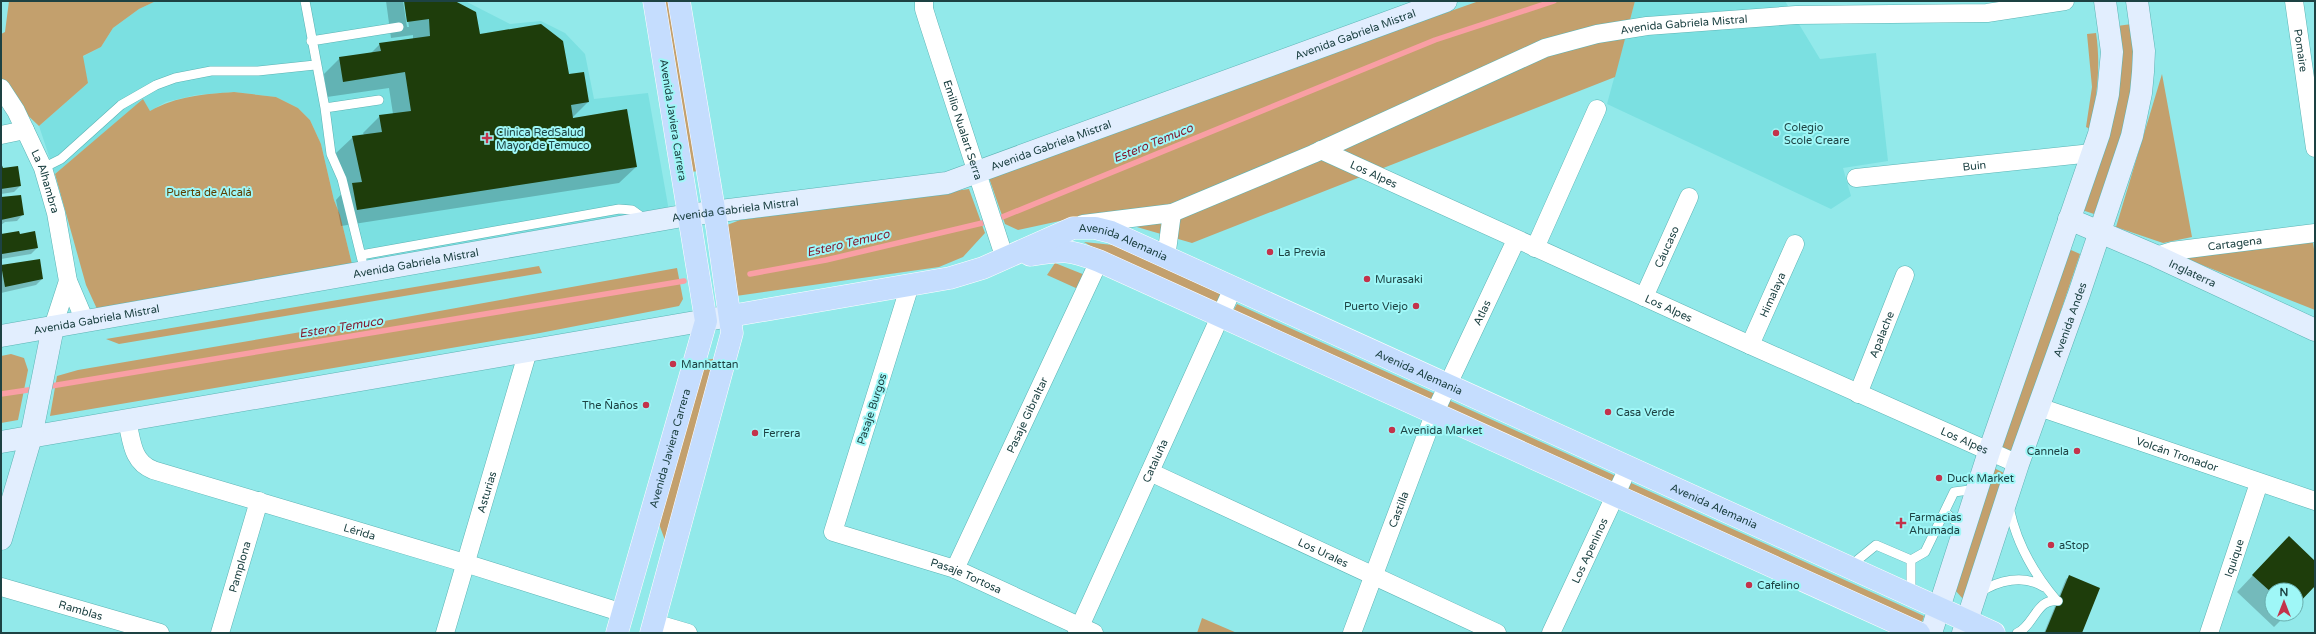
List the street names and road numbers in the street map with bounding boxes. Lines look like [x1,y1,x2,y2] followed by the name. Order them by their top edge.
[1293,6,1417,62] street label: Avenida Gabriela Mistral
[1619,12,1748,37] street label: Avenida Gabriela Mistral
[2292,28,2311,73] street label: Pomaire
[657,58,689,182] street label: Avenida Javiera Carrera
[941,78,985,181] street label: Emilio Nualart Serra
[989,117,1113,173] street label: Avenida Gabriela Mistral
[29,147,62,215] street label: La Alhambra
[1348,158,1400,190] street label: Los Alpes
[1962,158,1987,173] street label: Buin
[671,195,799,224] street label: Avenida Gabriela Mistral
[1079,221,1170,263] street label: Avenida Alemania
[1652,224,1682,270] street label: Cáucaso
[2207,233,2263,253] street label: Cartagena
[352,246,480,280] street label: Avenida Gabriela Mistral
[2167,257,2218,290] street label: Inglaterra
[1757,270,1788,319] street label: Himalaya
[2050,281,2089,359] street label: Avenida Andes
[1643,292,1694,324] street label: Los Alpes
[1470,298,1493,327] street label: Atlas
[33,302,161,337] street label: Avenida Gabriela Mistral
[1866,309,1897,360] street label: Apalache
[1373,346,1465,397] street label: Avenida Alemania
[854,372,890,446] street label: Pasaje Burgos
[1004,374,1051,455] street label: Pasaje Gibraltar
[646,387,693,509] street label: Avenida Javiera Carrera
[1939,424,1990,456] street label: Los Alpes
[2135,434,2221,474] street label: Volcán Tronador
[1139,437,1170,485] street label: Cataluña
[474,470,499,514] street label: Asturias
[1668,480,1760,531] street label: Avenida Alemania
[1386,489,1411,529] street label: Castilla
[1569,516,1610,585] street label: Los Apeninos
[342,521,377,543] street label: Lérida
[1296,535,1350,570] street label: Los Urales
[2222,537,2246,579] street label: Iquique
[226,540,253,594] street label: Pamplona
[929,555,1004,596] street label: Pasaje Tortosa
[57,598,104,623] street label: Ramblas

